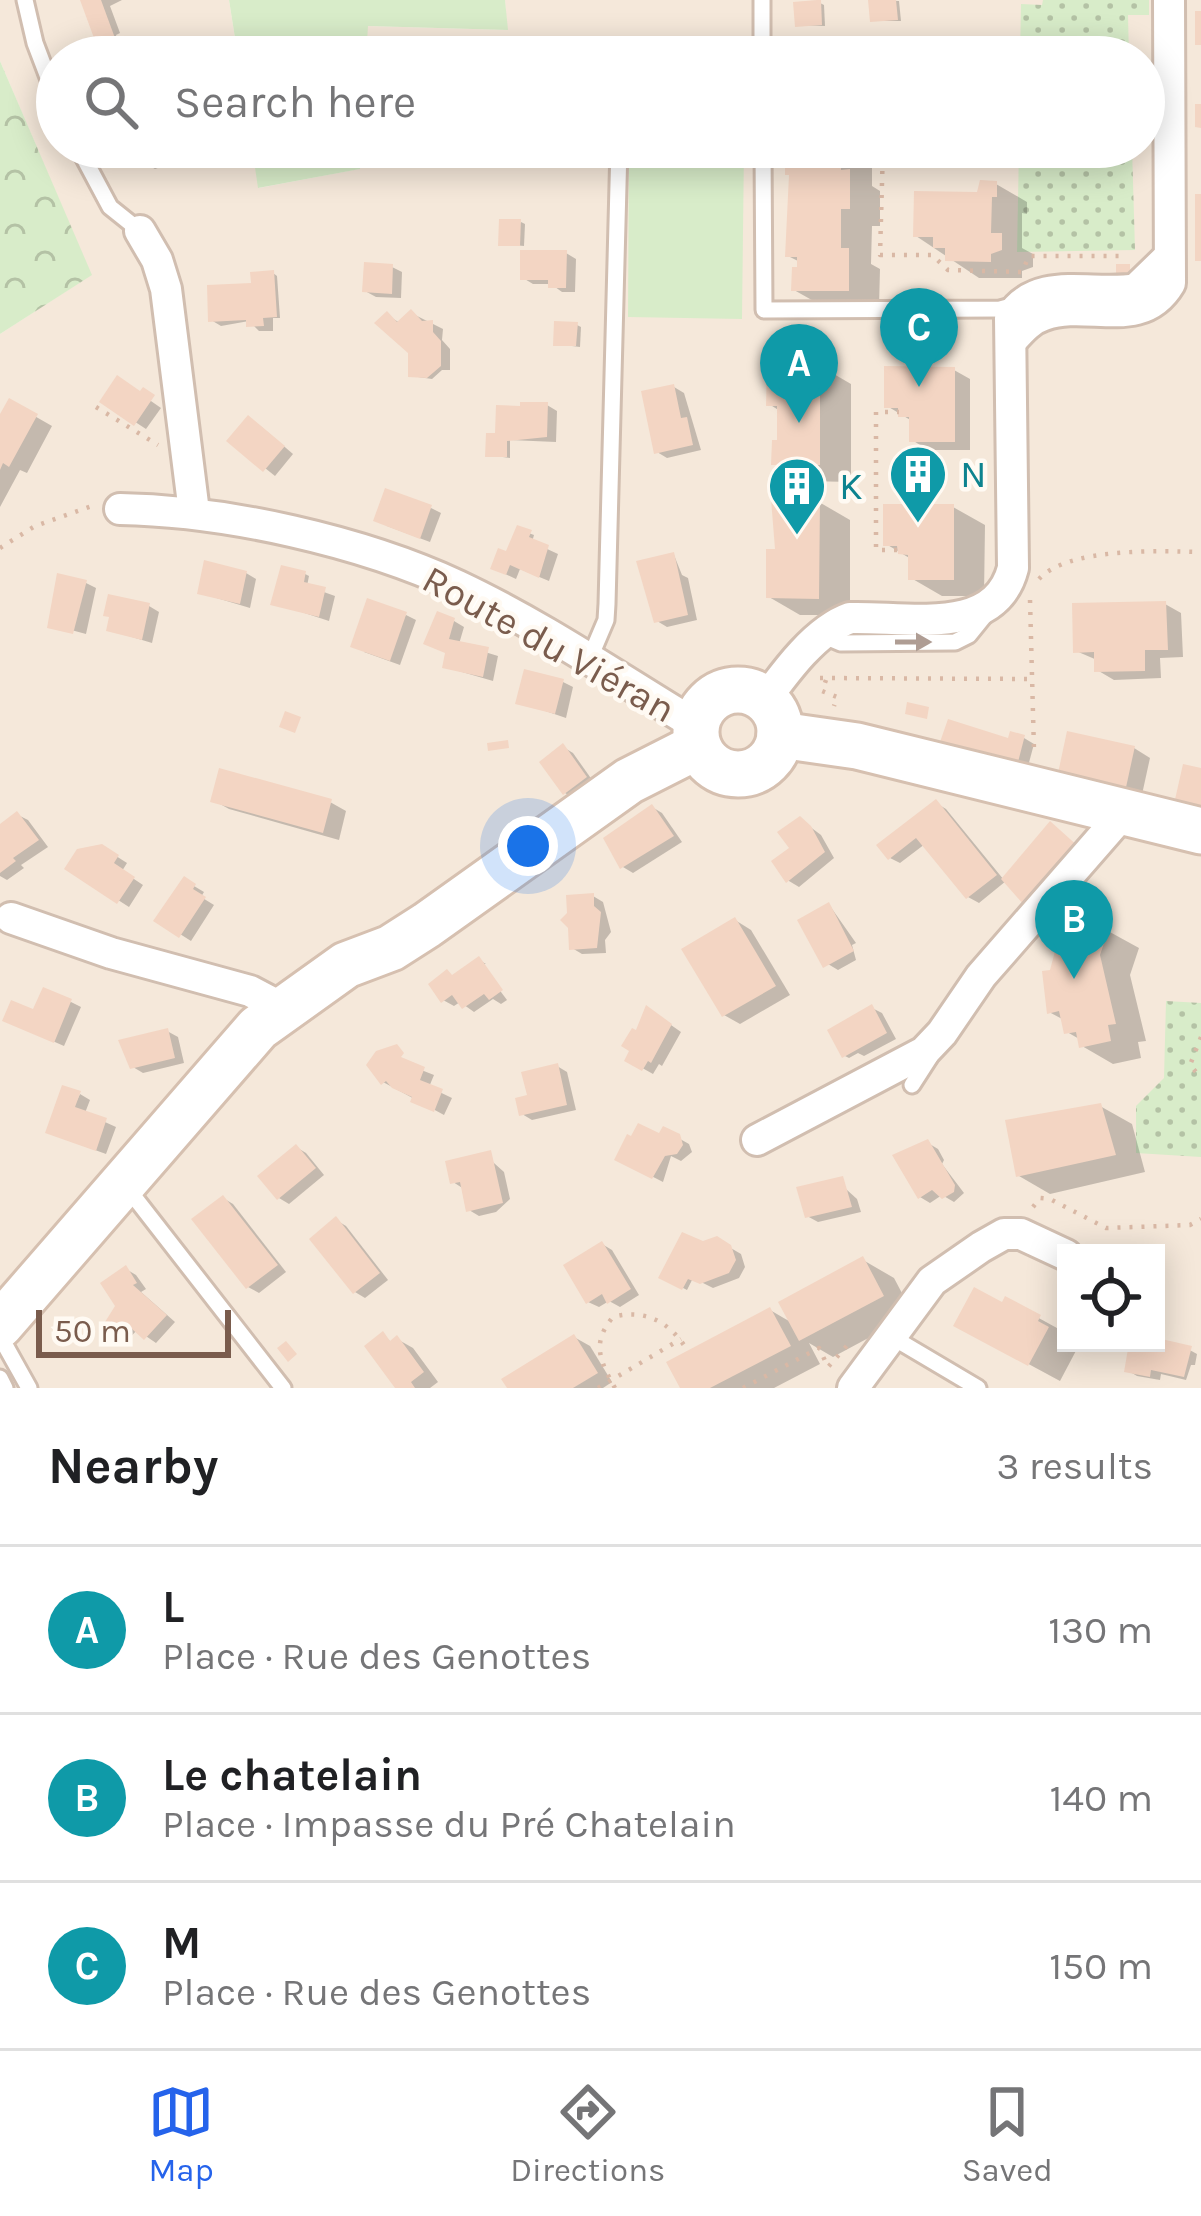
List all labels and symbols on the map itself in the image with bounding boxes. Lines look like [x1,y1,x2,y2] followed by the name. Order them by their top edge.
[880,288,958,387] pin: C
[760,324,838,423] pin: A
[887,443,949,525] building icon: N
[960,451,987,497] place label: N
[766,455,828,537] building icon: K
[839,463,863,509] place label: K
[415,556,683,732] street label: Route du Viéran
[895,633,933,652] one-way arrow
[498,816,558,876] your location
[1035,880,1113,979] pin: B
[36,1304,231,1357] scale bar

